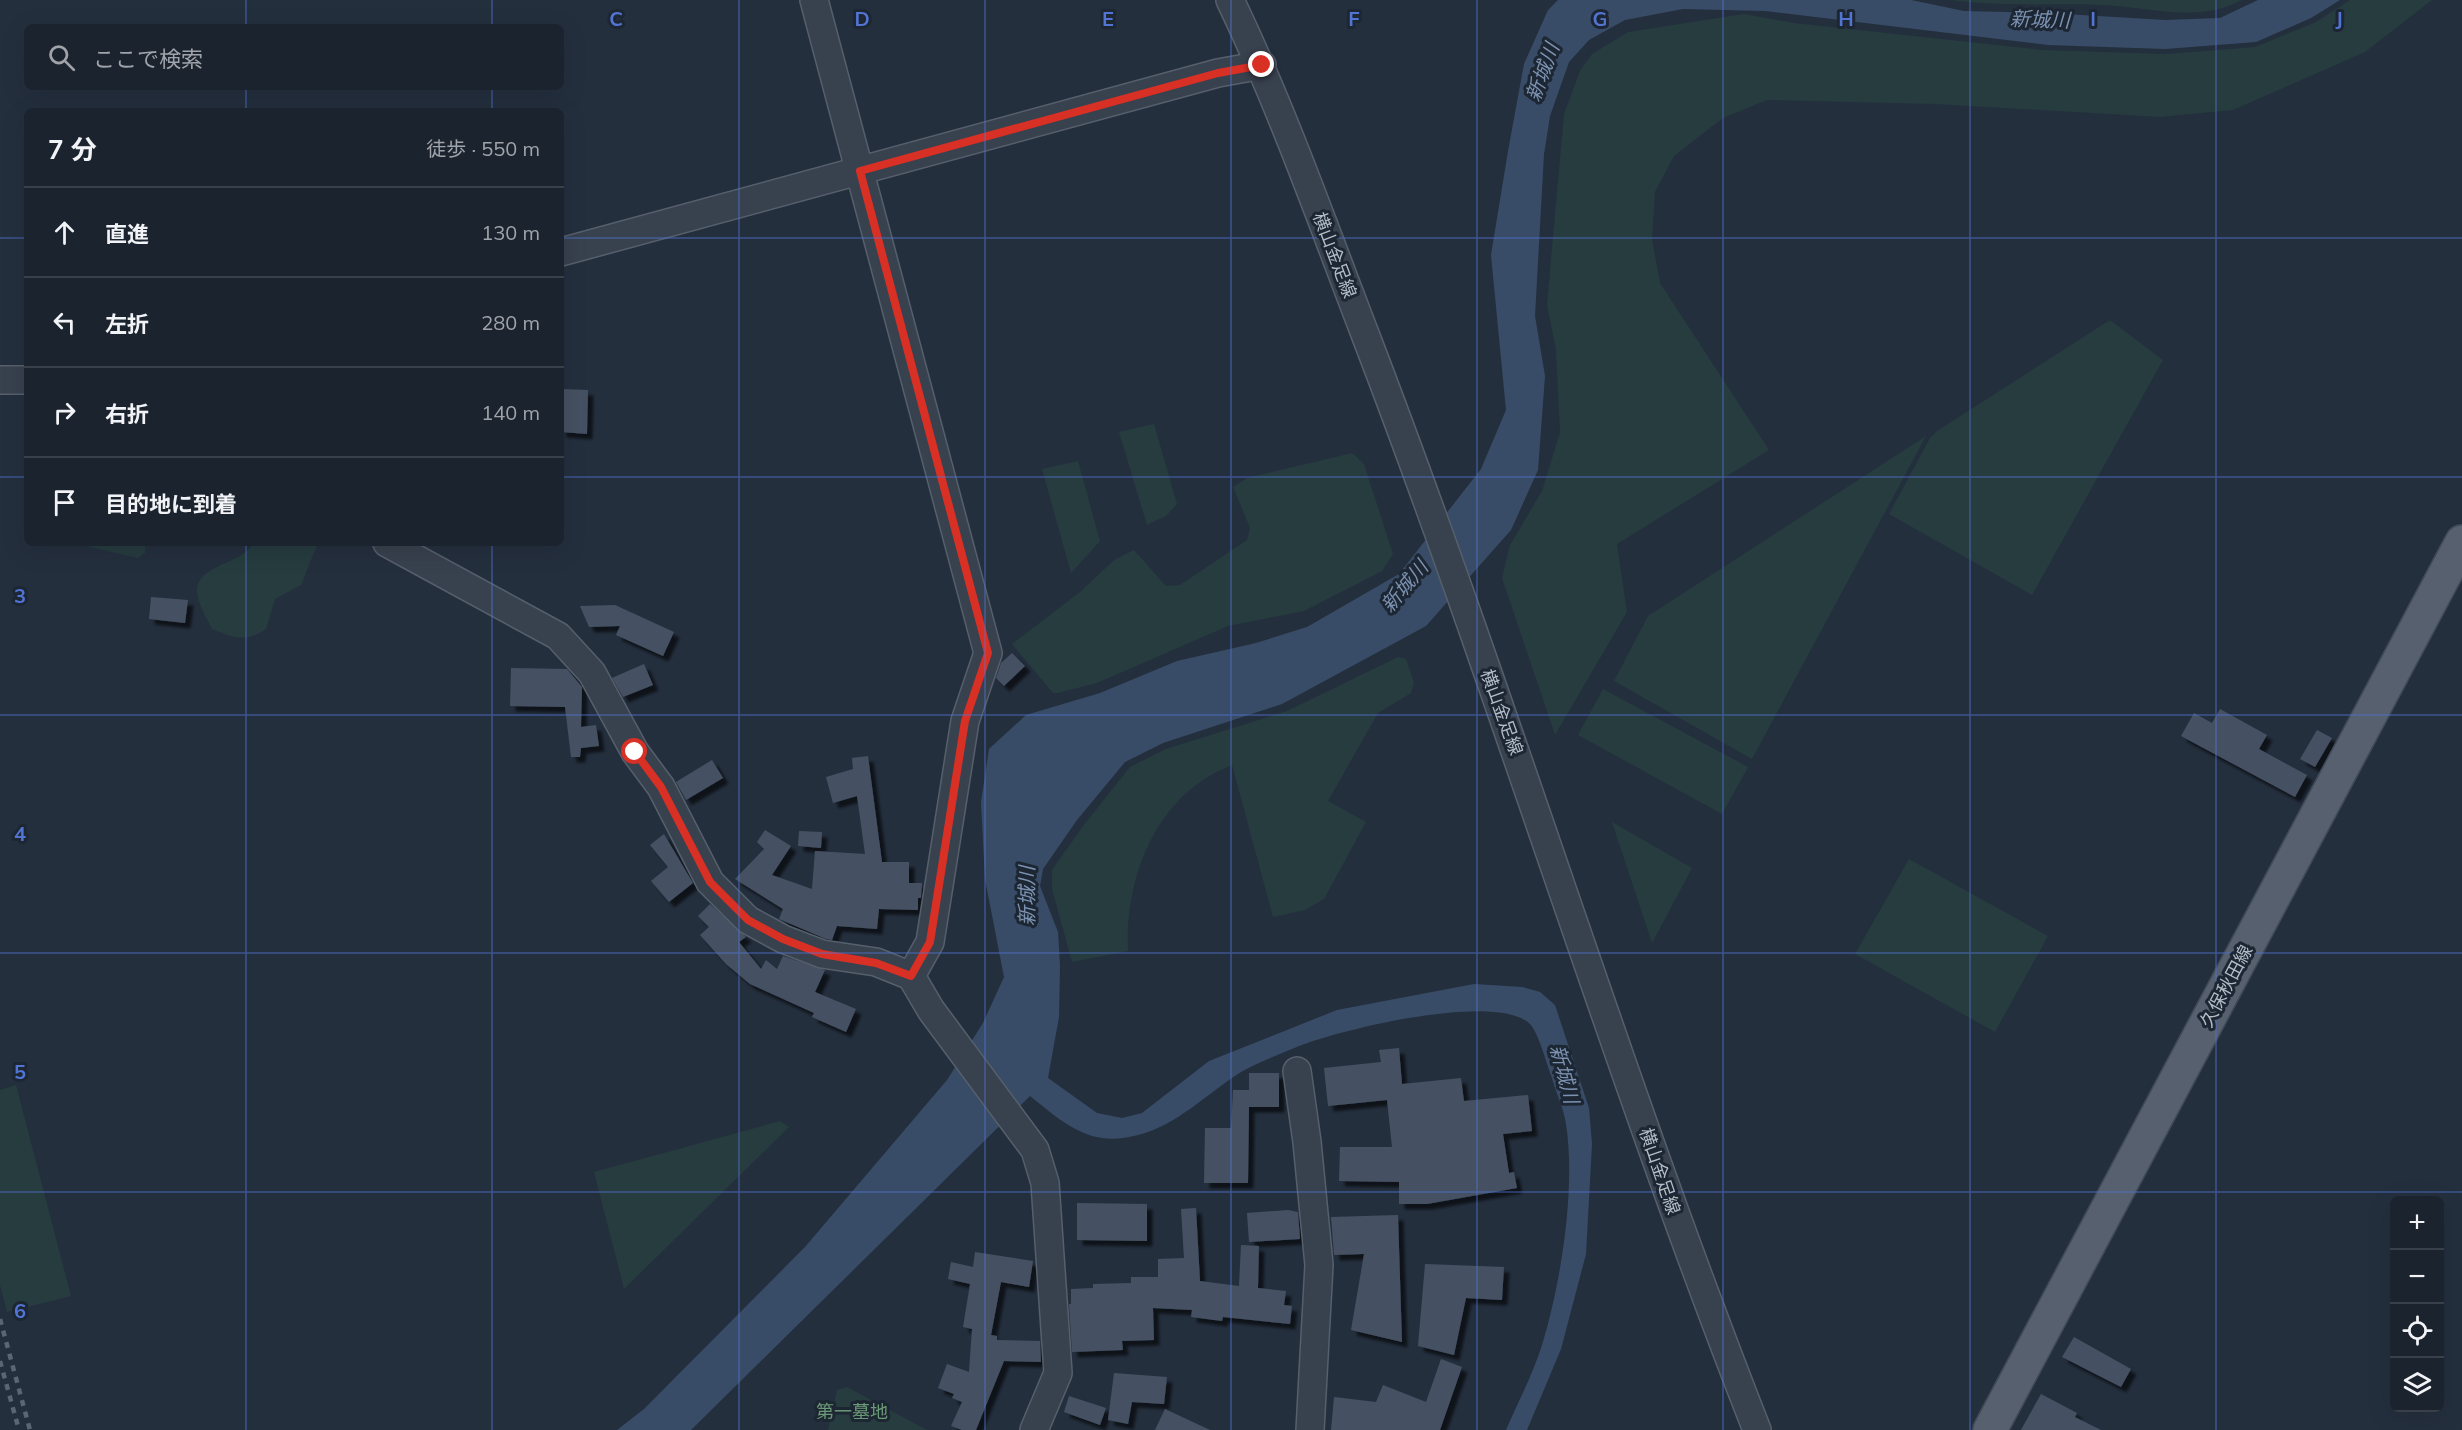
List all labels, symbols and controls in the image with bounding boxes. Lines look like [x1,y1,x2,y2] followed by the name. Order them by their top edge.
[2010,5,2072,33] water label: 新城川
[609,6,623,31] text: C
[854,6,870,31] text: D
[1102,6,1114,31] text: E
[1348,6,1360,31] text: F
[1593,6,1607,31] text: G
[1838,6,1854,31] text: H
[2090,6,2096,31] text: I
[2335,6,2343,31] text: J
[24,24,564,90] search box
[1520,38,1565,104] water label: 新城川
[45,41,78,74] icon: search
[93,45,203,73] text: ここで検索
[1248,51,1274,77] route end
[48,133,97,166] text: 7 分
[426,136,540,161] text: 徒歩 · 550 m
[1308,209,1362,301] street label: 横山金足線
[48,216,81,249] icon: ahead
[105,220,149,248] text: 直進
[481,220,540,245] text: 130 m
[48,306,81,339] icon: left
[105,310,149,338] text: 左折
[481,310,540,335] text: 280 m
[48,396,81,429] icon: right
[105,400,149,428] text: 右折
[481,400,540,425] text: 140 m
[48,486,81,519] icon: arrive
[105,490,237,518] text: 目的地に到着
[1375,553,1434,617] water label: 新城川
[14,583,26,608] text: 3
[1476,666,1528,758] street label: 横山金足線
[621,738,647,764] route start
[14,821,26,846] text: 4
[1014,864,1039,926] water label: 新城川
[2195,941,2257,1031] street label: 久保秋田線
[1545,1042,1585,1108] water label: 新城川
[14,1059,26,1084] text: 5
[1634,1125,1686,1217] street label: 横山金足線
[2390,1196,2444,1412] map controls
[2390,1196,2444,1250] button: +
[2390,1250,2444,1304] button: −
[14,1298,26,1323] text: 6
[2390,1304,2444,1358] button: locate
[2390,1358,2444,1412] button: layers
[816,1400,888,1423] park label: 第一墓地

